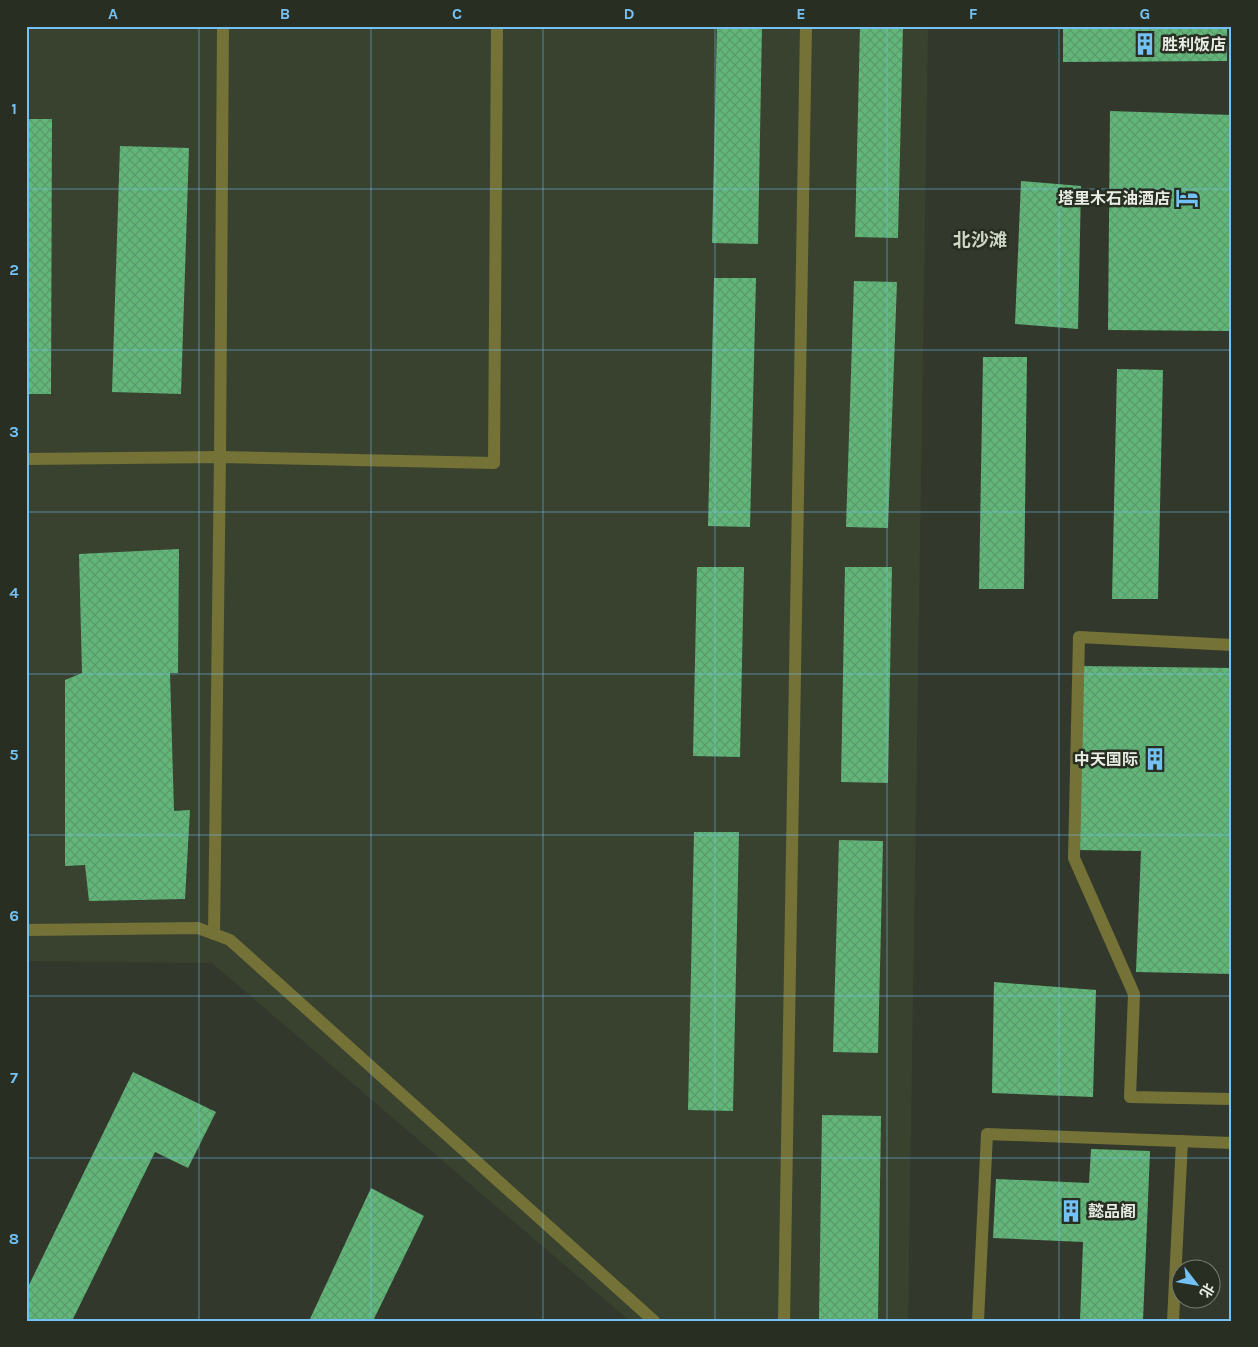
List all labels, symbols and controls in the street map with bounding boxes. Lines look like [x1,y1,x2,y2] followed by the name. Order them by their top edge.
[108,4,118,23] text: A
[280,4,290,23] text: B
[452,4,462,23] text: C
[624,4,635,23] text: D
[796,4,806,23] text: E
[969,4,978,23] text: F
[1140,4,1150,23] text: G
[1132,31,1158,57] building icon: 胜利饭店
[1162,35,1226,54] place label: 胜利饭店
[11,99,17,118] text: 1
[1174,185,1200,211] hotel icon: 塔里木石油酒店
[1058,189,1170,208] place label: 塔里木石油酒店
[953,229,1007,251] district label: 北沙滩
[9,260,19,279] text: 2
[9,422,19,441] text: 3
[9,583,19,602] text: 4
[9,745,19,764] text: 5
[1142,746,1168,772] building icon: 中天国际
[1074,750,1138,769] place label: 中天国际
[9,906,19,925] text: 6
[10,1068,18,1087] text: 7
[1058,1198,1084,1224] building icon: 懿品阁
[1088,1202,1136,1221] place label: 懿品阁
[9,1229,19,1248] text: 8
[1170,1260,1220,1310] north arrow
[1196,1280,1218,1301] text: 北

